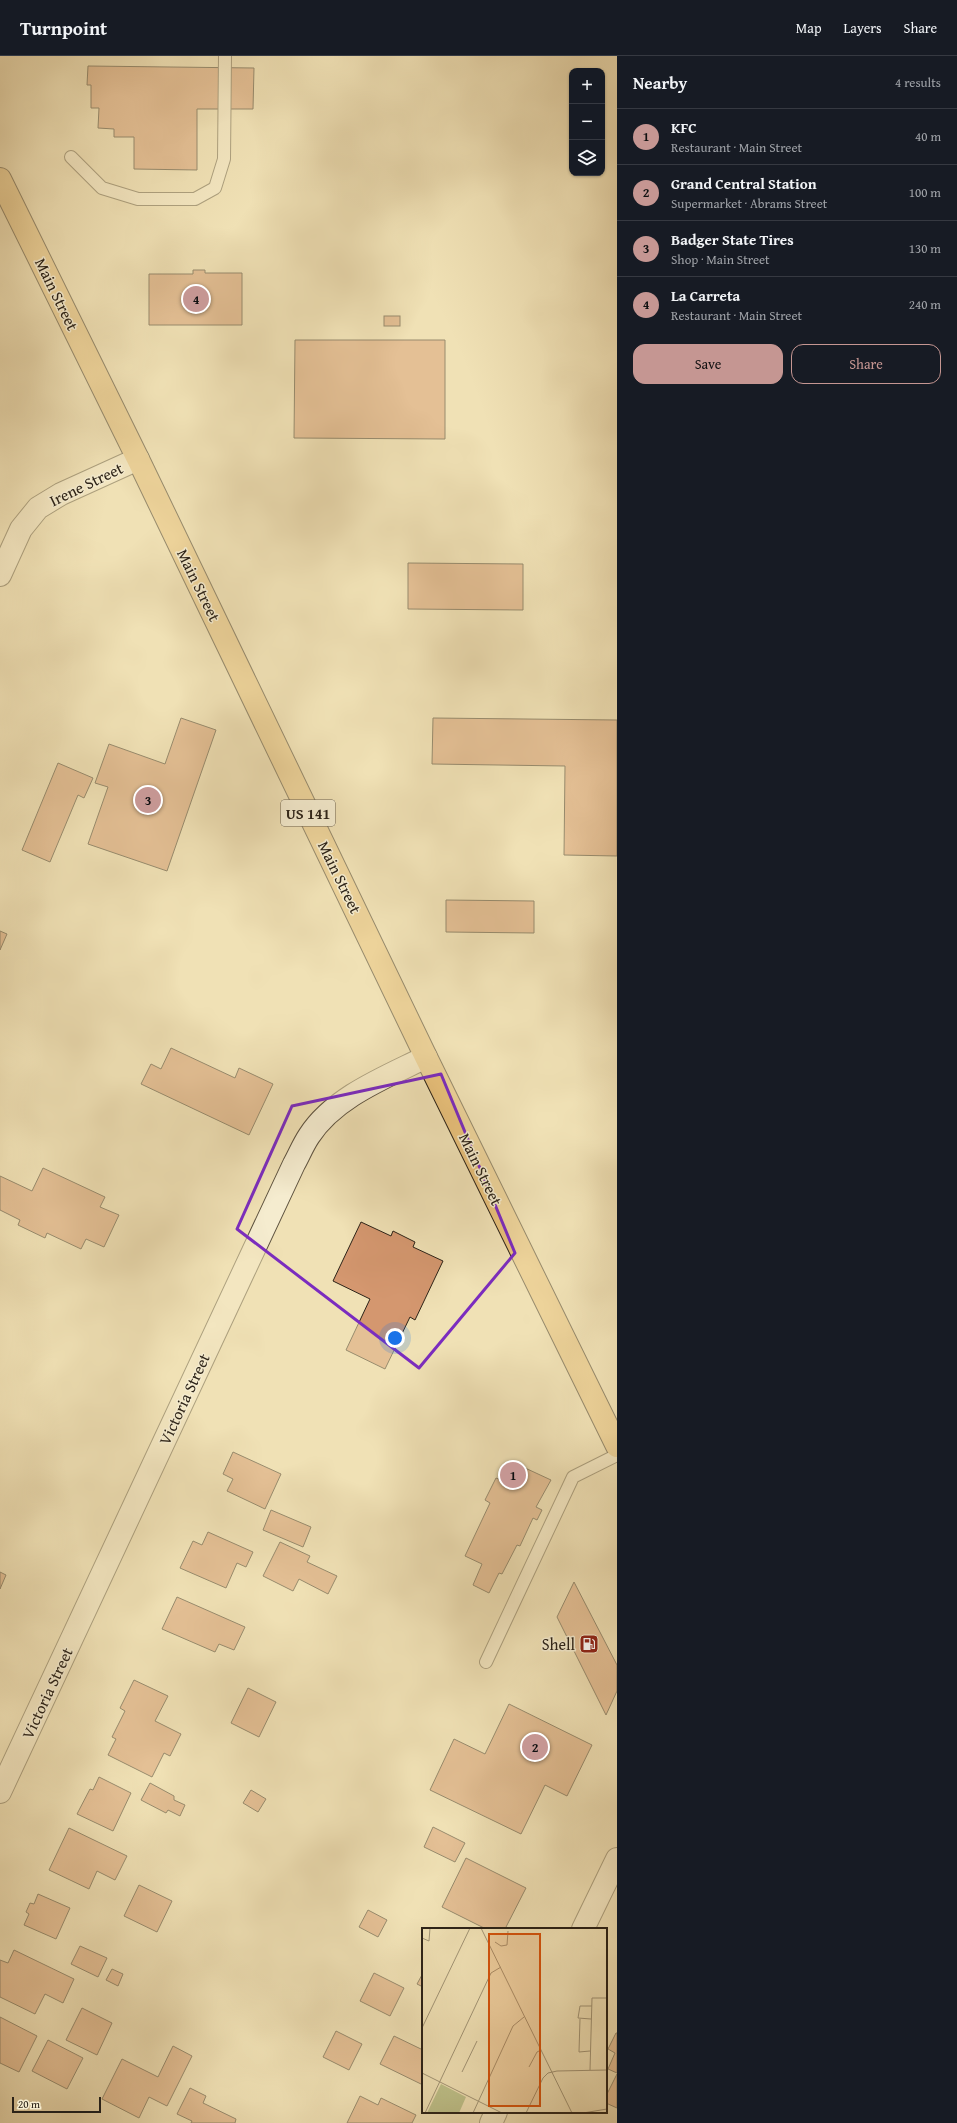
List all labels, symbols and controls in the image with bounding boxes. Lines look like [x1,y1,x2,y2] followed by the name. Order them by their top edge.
[20,14,107,42] text: Turnpoint
[796,18,822,38] text: Map
[844,18,882,38] text: Layers
[904,18,937,38] text: Share
[569,68,605,176] map controls
[569,68,605,104] button: +
[633,70,687,95] text: Nearby
[895,73,941,92] text: 4 results
[569,104,605,140] button: −
[671,117,697,138] text: KFC
[643,127,649,146] text: 1
[915,127,941,146] text: 40 m
[671,138,802,157] text: Restaurant · Main Street
[569,140,605,176] button: layers
[671,173,817,194] text: Grand Central Station
[643,183,649,202] text: 2
[909,183,941,202] text: 100 m
[671,194,827,213] text: Supermarket · Abrams Street
[671,229,794,250] text: Badger State Tires
[643,239,649,258] text: 3
[909,239,941,258] text: 130 m
[671,250,770,269] text: Shop · Main Street
[29,254,85,335] street label: Main Street
[183,284,209,314] pin: 4
[671,285,740,306] text: La Carreta
[643,295,649,314] text: 4
[909,295,941,314] text: 240 m
[671,306,802,325] text: Restaurant · Main Street
[633,344,783,384] button: Save
[791,344,941,384] button: Share
[45,456,127,512] street label: Irene Street
[171,545,227,626] street label: Main Street
[135,785,161,815] pin: 3
[281,800,335,826] road number: US 141
[312,837,368,918] street label: Main Street
[453,1129,509,1210] street label: Main Street
[385,1328,405,1348] your location
[152,1349,216,1449] street label: Victoria Street
[500,1460,526,1490] pin: 1
[542,1632,576,1656] place label: Shell
[578,1633,600,1655] fuel station icon: Shell
[15,1643,79,1743] street label: Victoria Street
[522,1732,548,1762] pin: 2
[422,1928,607,2113] inset map
[12,2095,101,2114] scale bar
[18,2096,40,2112] text: 20 m

